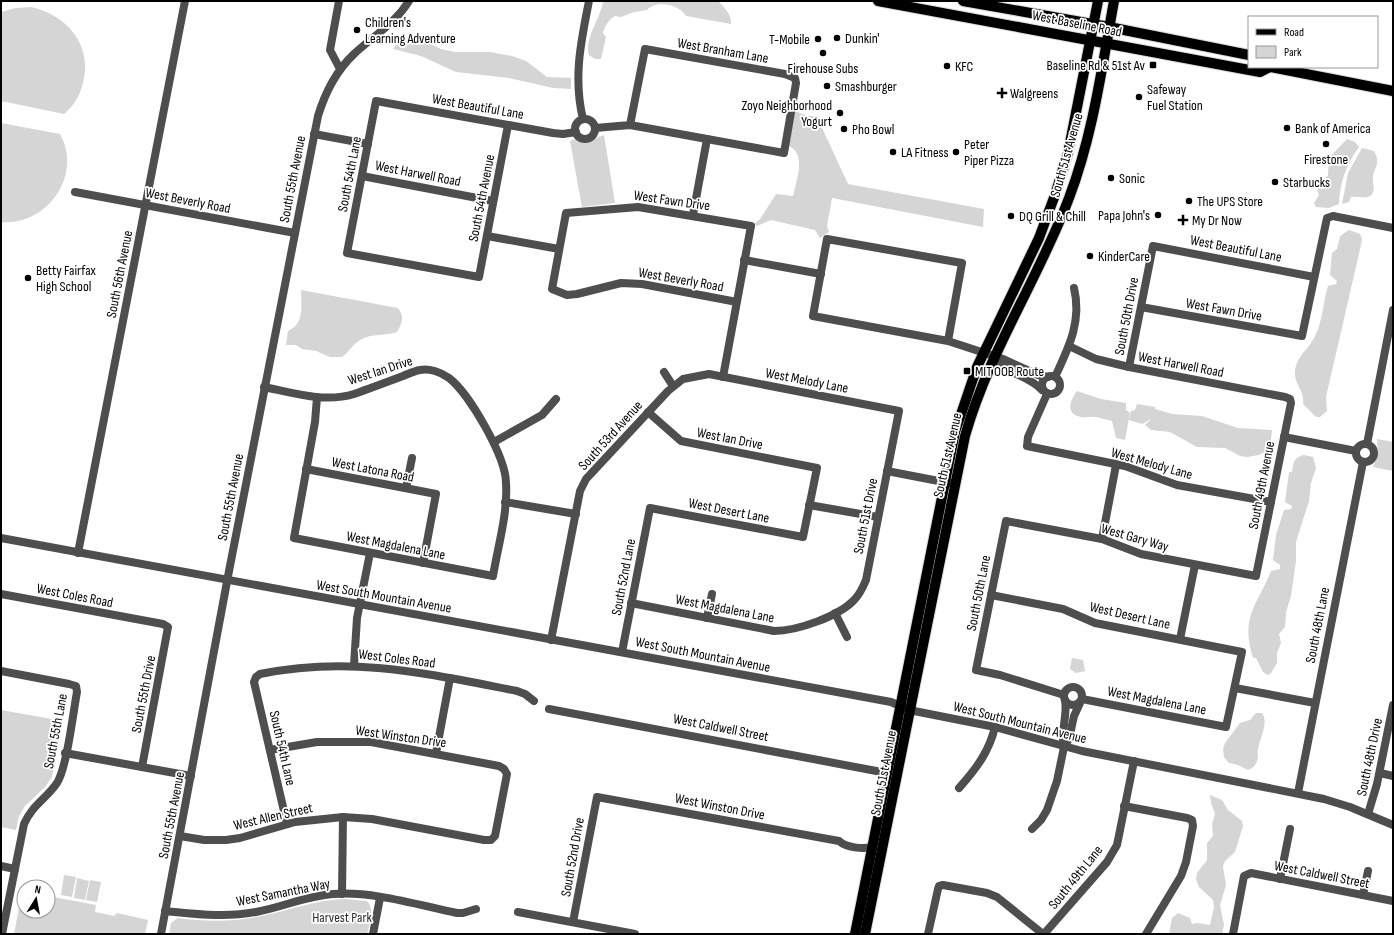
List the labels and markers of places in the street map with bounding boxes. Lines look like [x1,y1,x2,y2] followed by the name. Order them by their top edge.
[365,14,456,47] place label: Children's Learning Adventure
[352,25,362,35] marker: Children's Learning Adventure
[845,30,879,47] place label: Dunkin'
[769,31,810,48] place label: T-Mobile
[832,33,842,43] marker: Dunkin'
[813,34,823,44] marker: T-Mobile
[818,48,828,58] marker: Firehouse Subs
[1046,57,1146,74] place label: Baseline Rd & 51st Av
[955,58,974,75] place label: KFC
[788,60,858,77] place label: Firehouse Subs
[1148,60,1158,70] marker: Baseline Rd & 51st Av
[942,61,952,71] marker: KFC
[835,78,897,95] place label: Smashburger
[822,81,832,91] marker: Smashburger
[1147,81,1203,114] place label: Safeway Fuel Station
[1010,85,1058,102] place label: Walgreens
[997,88,1007,98] marker: Walgreens
[1134,92,1144,102] marker: Safeway Fuel Station
[741,97,832,130] place label: Zoyo Neighborhood Yogurt
[835,108,845,118] marker: Zoyo Neighborhood Yogurt
[1295,120,1371,137] place label: Bank of America
[852,121,894,138] place label: Pho Bowl
[1282,123,1292,133] marker: Bank of America
[839,124,849,134] marker: Pho Bowl
[964,136,1014,169] place label: Peter Piper Pizza
[1321,139,1331,149] marker: Firestone
[901,144,948,161] place label: LA Fitness
[888,147,898,157] marker: LA Fitness
[951,147,961,157] marker: Peter Piper Pizza
[1304,151,1348,168] place label: Firestone
[1119,170,1145,187] place label: Sonic
[1106,173,1116,183] marker: Sonic
[1283,174,1330,191] place label: Starbucks
[1270,177,1280,187] marker: Starbucks
[1197,193,1263,210] place label: The UPS Store
[1184,196,1194,206] marker: The UPS Store
[1098,207,1150,224] place label: Papa John's
[1019,208,1086,225] place label: DQ Grill & Chill
[1153,210,1163,220] marker: Papa John's
[1006,211,1016,221] marker: DQ Grill & Chill
[1192,212,1242,229] place label: My Dr Now
[1177,214,1189,226] marker: My Dr Now
[1098,248,1150,265] place label: KinderCare
[1085,251,1095,261] marker: KinderCare
[36,262,97,295] place label: Betty Fairfax High School
[23,273,33,283] marker: Betty Fairfax High School
[975,363,1044,380] place label: MIT OOB Route
[962,366,972,376] marker: MIT OOB Route

